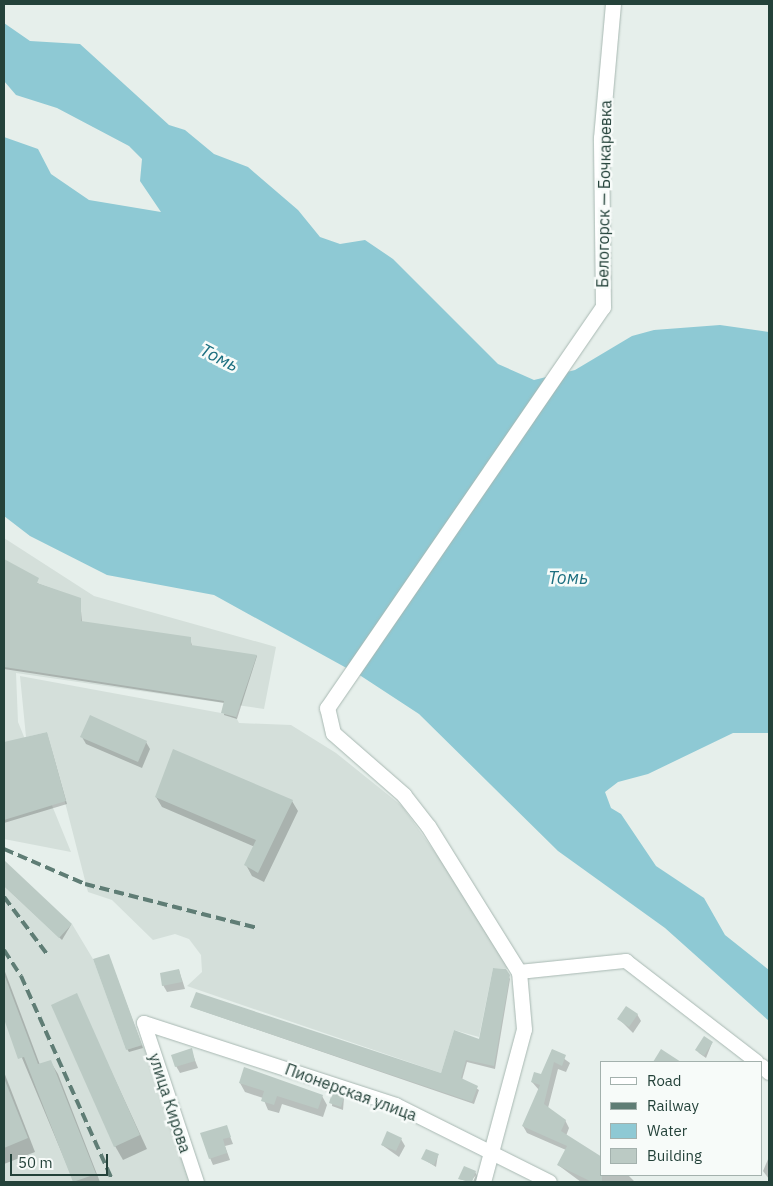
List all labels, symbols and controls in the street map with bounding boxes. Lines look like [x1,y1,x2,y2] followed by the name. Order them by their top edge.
[593,100,615,288] street label: Белогорск — Бочкаревка
[196,339,242,377] water label: Томь
[548,567,588,589] water label: Томь
[145,1051,195,1155] street label: улица Кирова
[282,1059,420,1125] street label: Пионерская улица
[600,1061,763,1176] legend
[647,1071,682,1090] text: Road
[647,1096,699,1115] text: Railway
[647,1121,687,1140] text: Water
[12,1144,110,1176] scale bar
[647,1146,702,1165] text: Building
[18,1153,53,1172] text: 50 m

